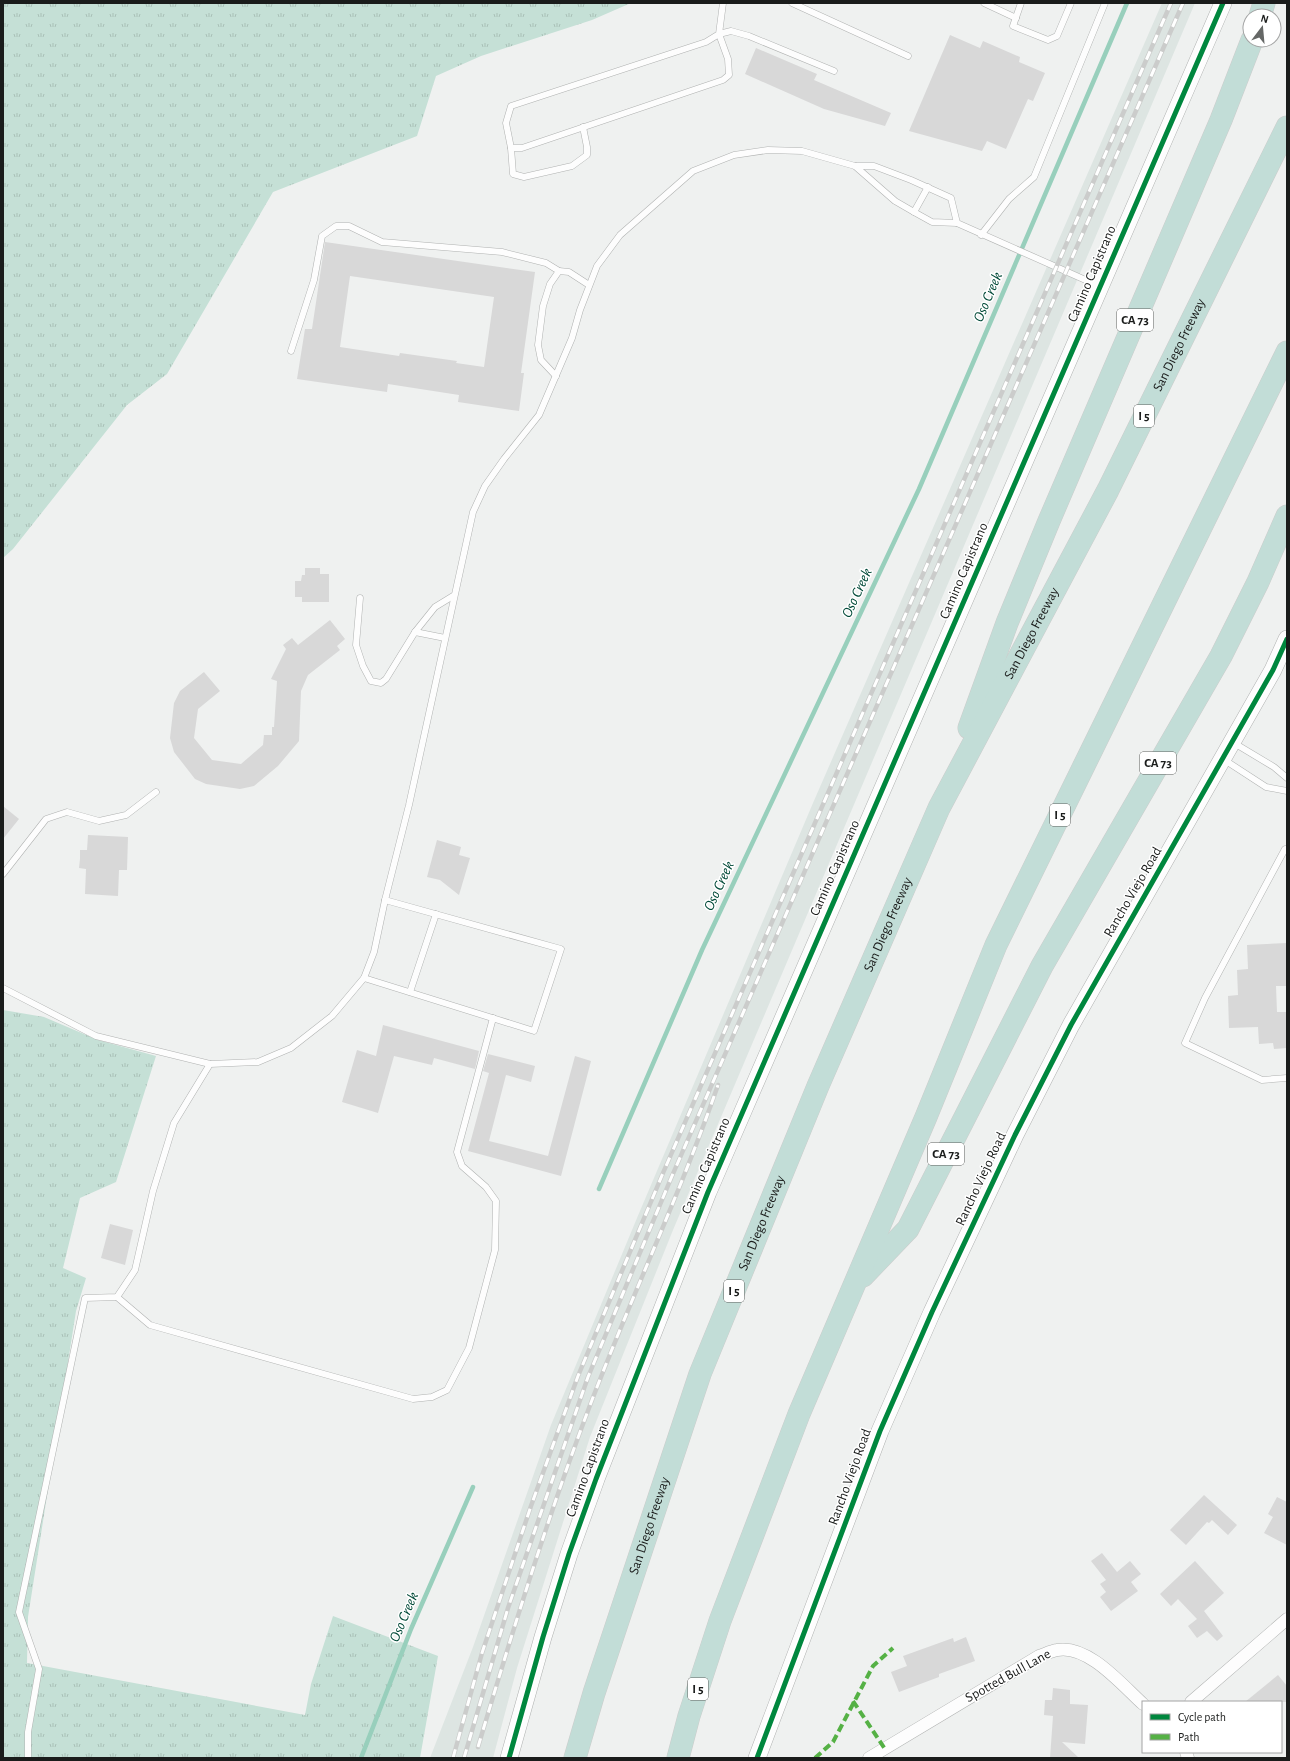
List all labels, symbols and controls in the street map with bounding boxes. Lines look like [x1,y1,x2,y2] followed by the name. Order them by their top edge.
[1242,8,1282,48] north arrow
[1259,13,1270,25] text: N
[1065,224,1119,324] street label: Camino Capistrano
[971,270,1005,324] water label: Oso Creek
[1151,296,1208,394] street label: San Diego Freeway
[1117,309,1153,331] road number: CA 73
[1134,405,1154,427] road number: I 5
[937,521,991,621] street label: Camino Capistrano
[839,566,875,620] water label: Oso Creek
[1002,585,1062,682] street label: San Diego Freeway
[1140,752,1176,774] road number: CA 73
[1050,804,1070,826] road number: I 5
[808,818,862,918] street label: Camino Capistrano
[1102,845,1164,939] street label: Rancho Viejo Road
[701,859,737,913] water label: Oso Creek
[862,875,915,974] street label: San Diego Freeway
[679,1116,733,1216] street label: Camino Capistrano
[953,1130,1009,1228] street label: Rancho Viejo Road
[928,1143,964,1165] road number: CA 73
[736,1173,788,1273] street label: San Diego Freeway
[724,1280,744,1302] road number: I 5
[564,1417,612,1519] street label: Camino Capistrano
[826,1427,874,1527] street label: Rancho Viejo Road
[627,1475,672,1576] street label: San Diego Freeway
[387,1590,421,1644] water label: Oso Creek
[963,1647,1053,1705] street label: Spotted Bull Lane
[688,1678,708,1700] road number: I 5
[1142,1701,1282,1753] legend
[1178,1711,1226,1724] text: Cycle path
[1178,1731,1200,1743] text: Path

